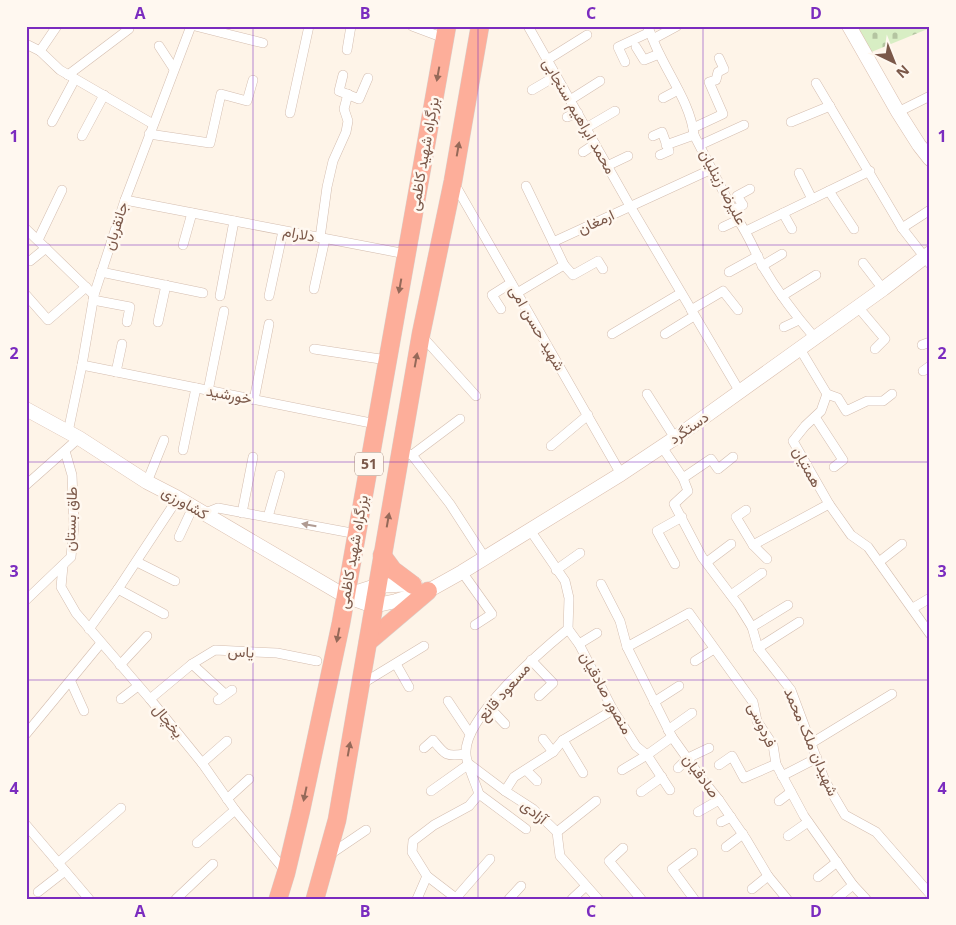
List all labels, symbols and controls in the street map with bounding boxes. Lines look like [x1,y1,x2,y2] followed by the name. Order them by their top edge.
[134,2,146,24] text: A
[360,2,370,24] text: B
[586,2,596,24] text: C
[810,2,822,24] text: D
[868,38,918,88] north arrow
[538,54,621,178] street label: محمد ابراهیم سنجابی
[893,61,914,83] text: N
[433,66,441,82] one-way arrow
[403,95,444,212] street label: بزرگراه شهید کاظمی
[9,125,19,147] text: 1
[937,125,947,147] text: 1
[455,141,463,157] one-way arrow
[696,145,752,228] street label: علیرضا زینلیان
[98,199,132,252] street label: جانقربان
[574,204,617,238] street label: ارمغان
[281,220,317,247] street label: دلارام
[396,278,404,294] one-way arrow
[504,281,570,375] street label: شهید حسن امی
[9,342,19,364] text: 2
[937,342,947,364] text: 2
[413,351,421,367] one-way arrow
[205,380,254,408] street label: خورشید
[665,406,712,448] street label: دستگرد
[788,442,827,491] street label: همتیان
[355,452,383,476] road number: 51
[158,481,213,524] street label: کشاورزی
[59,486,81,552] street label: طاق بستان
[332,493,373,610] street label: بزرگراه شهید کاظمی
[385,511,393,527] one-way arrow
[301,520,317,528] one-way arrow
[9,560,19,582] text: 3
[937,560,947,582] text: 3
[334,628,342,643] one-way arrow
[227,640,255,663] street label: یاس
[576,648,638,737] street label: منصور صادقیان
[472,658,536,726] street label: مسعود قانع
[780,684,844,799] street label: شهیدان ملک محمد
[148,699,189,742] street label: یخچال
[743,699,782,751] street label: فردوسی
[345,741,353,757] one-way arrow
[679,749,725,801] street label: صادقیان
[9,777,19,799] text: 4
[937,777,947,799] text: 4
[301,787,309,802] one-way arrow
[517,794,553,830] street label: آزادی
[134,900,146,922] text: A
[360,900,370,922] text: B
[586,900,596,922] text: C
[810,900,822,922] text: D

